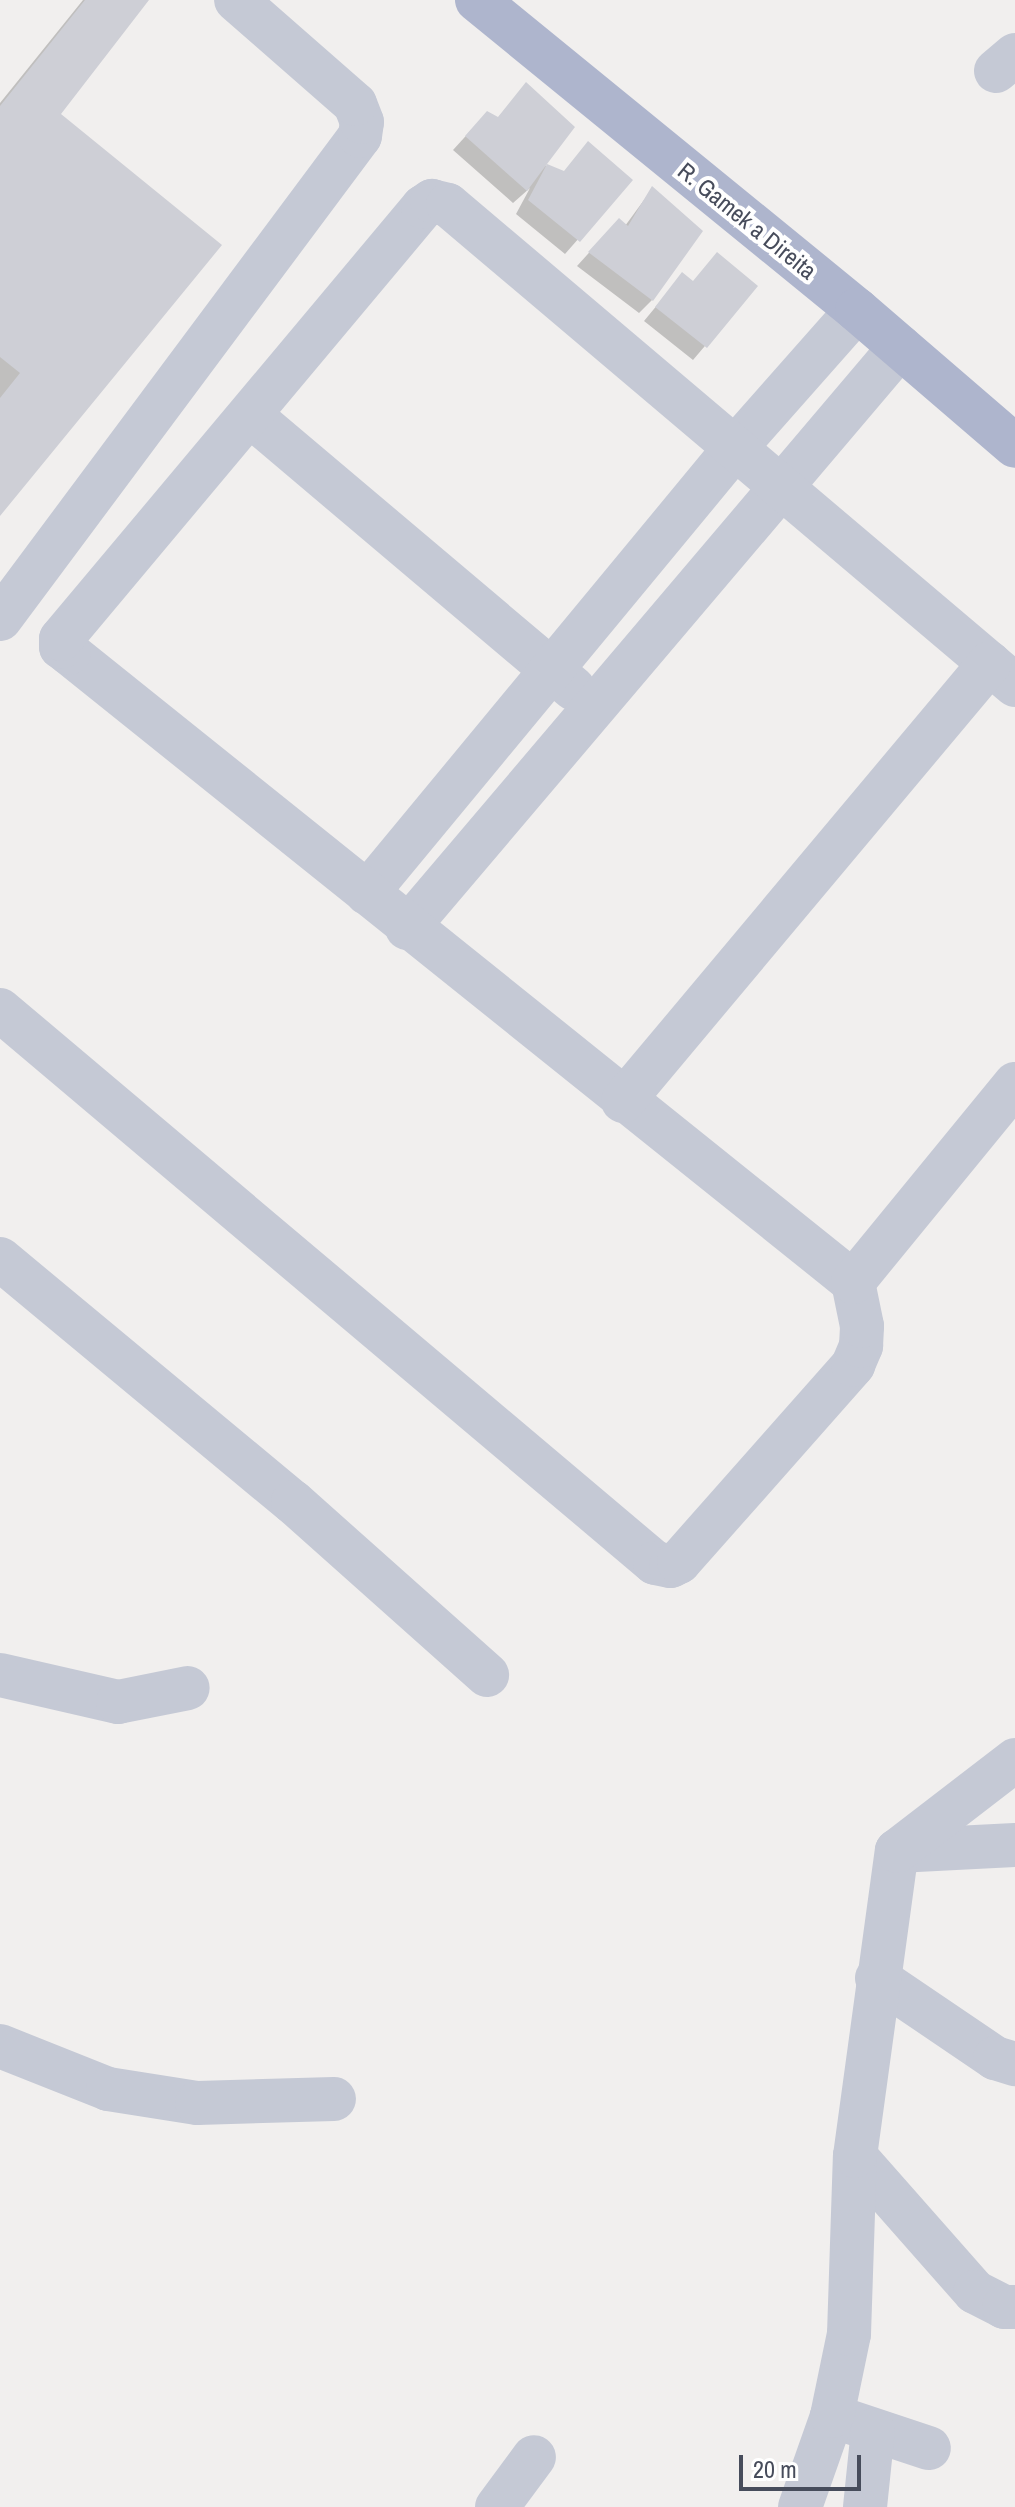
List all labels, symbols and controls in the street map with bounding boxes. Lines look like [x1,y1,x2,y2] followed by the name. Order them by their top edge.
[672,156,822,286] street label: R. Gamek a Direita
[743,2439,865,2489] scale bar
[753,2453,797,2485] text: 20 m

